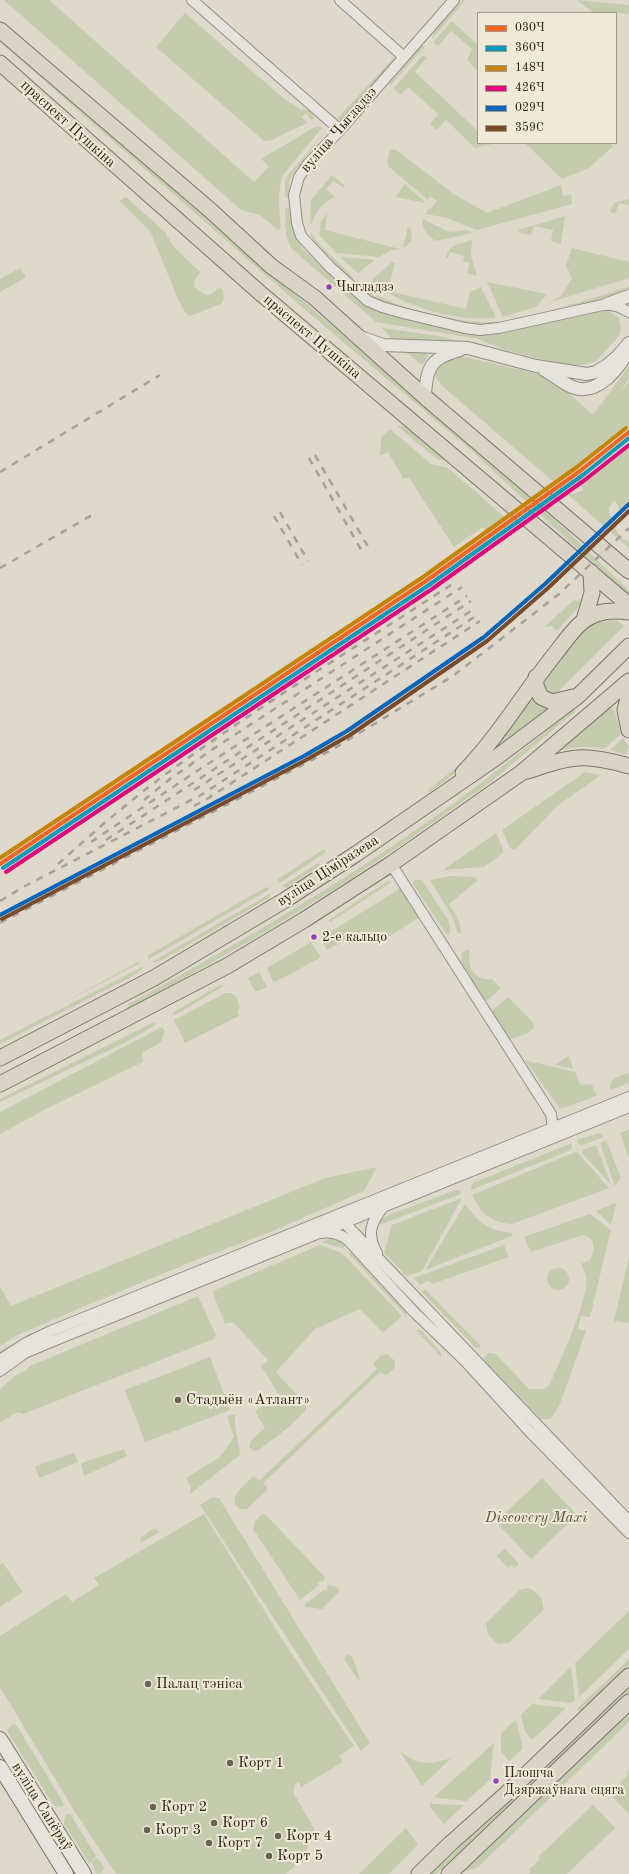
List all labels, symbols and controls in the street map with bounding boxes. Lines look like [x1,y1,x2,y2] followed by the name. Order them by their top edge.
[477,12,617,144] legend
[515,22,545,34] text: 030Ч
[515,42,545,54] text: 360Ч
[515,62,545,74] text: 148Ч
[17,76,119,172] street label: праспект Пушкіна
[515,82,545,94] text: 426Ч
[297,83,381,177] street label: вуліца Чыгладзэ
[515,102,545,114] text: 029Ч
[515,122,544,134] text: 359С
[336,279,394,295] place label: Чыгладзэ
[324,282,334,292] marker: Чыгладзэ
[259,291,365,383] street label: праспект Пушкіна
[274,831,382,911] street label: вуліца Ціміразева
[322,929,387,945] place label: 2-е кальцо
[309,932,319,942] marker: 2-е кальцо
[186,1391,310,1409] place label: Стадыён «Атлант»
[173,1395,183,1405] marker: Стадыён «Атлант»
[485,1509,587,1527] park label: Discovery Maxi
[156,1675,243,1693] place label: Палац тэніса
[143,1679,153,1689] marker: Палац тэніса
[238,1754,284,1772] place label: Корт 1
[225,1758,235,1768] marker: Корт 1
[7,1759,77,1855] street label: вуліца Сапёраў
[504,1765,624,1798] place label: Плошча Дзяржаўнага сцяга
[491,1776,501,1786] marker: Плошча Дзяржаўнага сцяга
[161,1798,207,1816] place label: Корт 2
[148,1802,158,1812] marker: Корт 2
[222,1814,268,1832] place label: Корт 6
[209,1818,219,1828] marker: Корт 6
[155,1821,201,1839] place label: Корт 3
[142,1825,152,1835] marker: Корт 3
[286,1827,332,1845] place label: Корт 4
[273,1831,283,1841] marker: Корт 4
[217,1834,263,1852] place label: Корт 7
[204,1838,214,1848] marker: Корт 7
[277,1847,323,1865] place label: Корт 5
[264,1851,274,1861] marker: Корт 5

